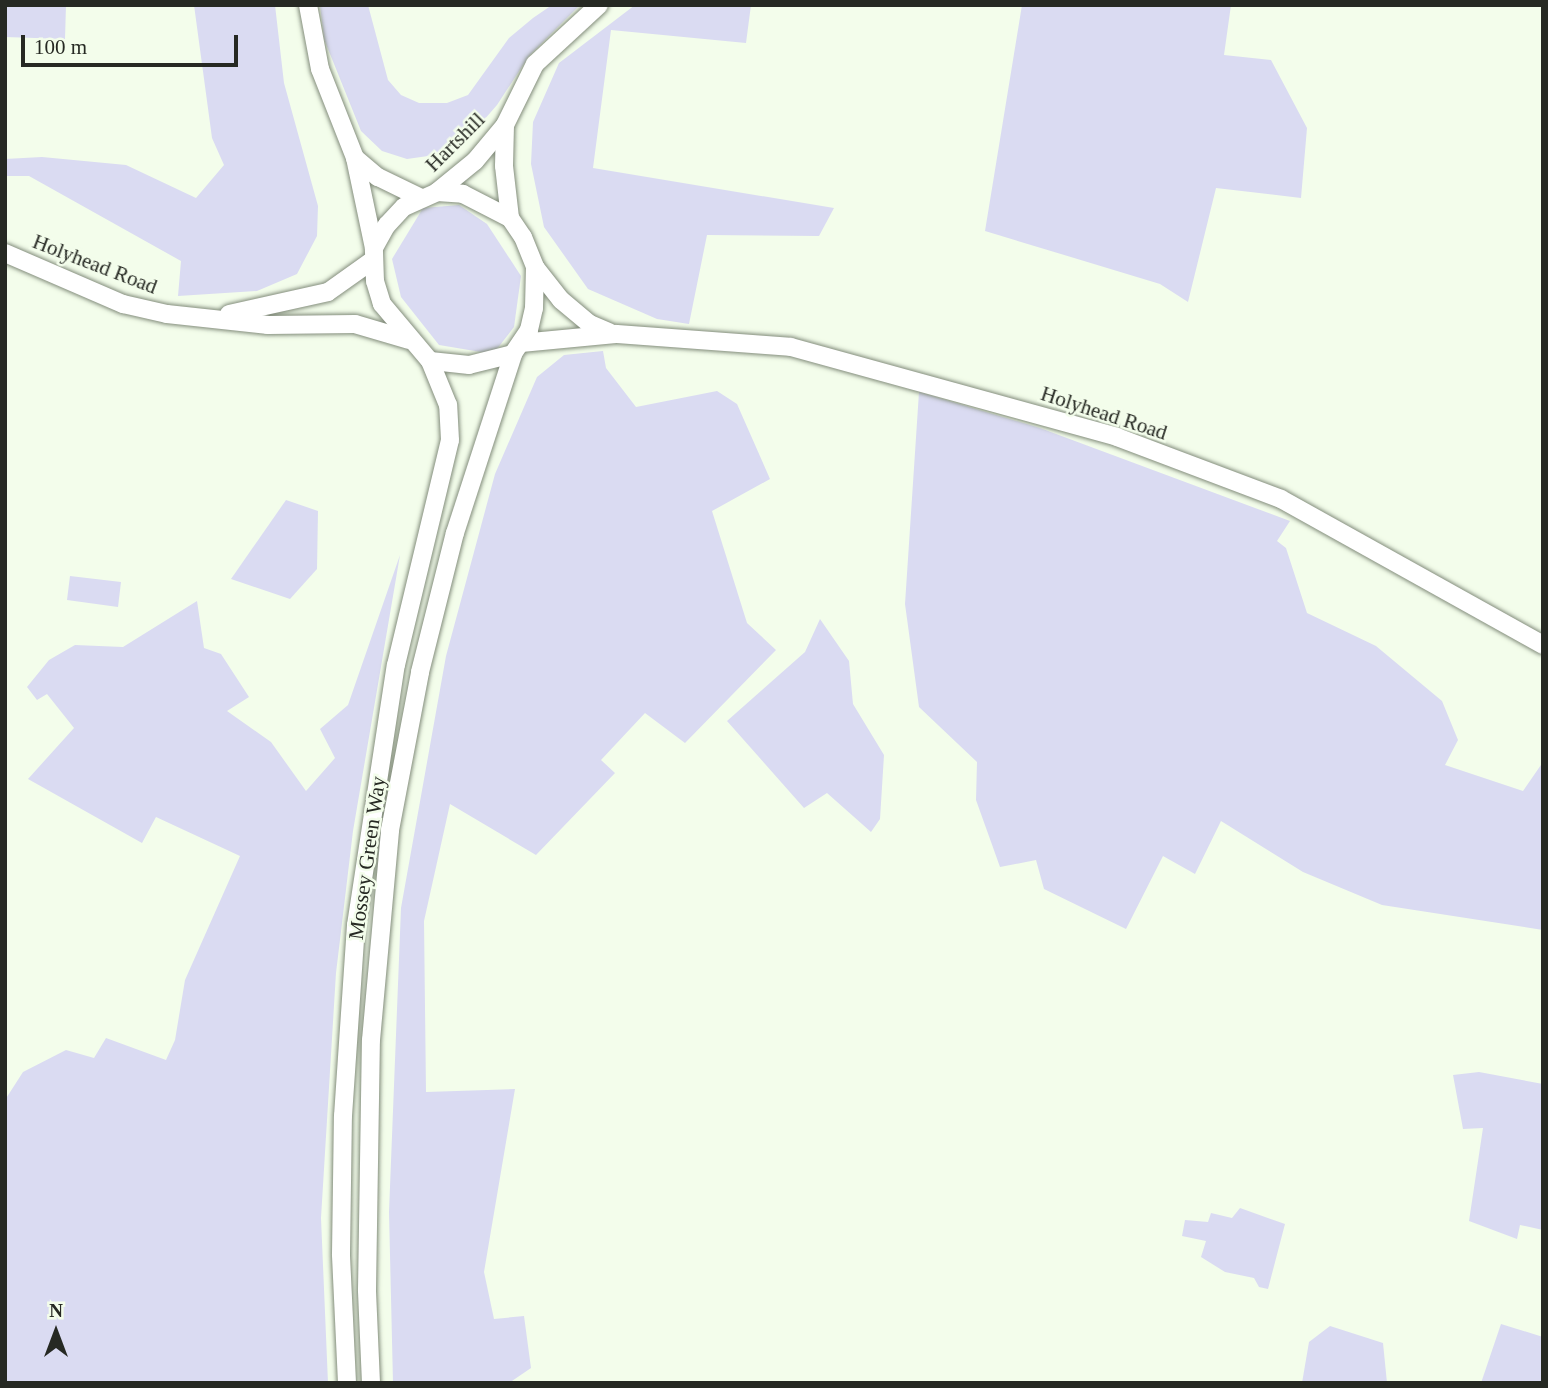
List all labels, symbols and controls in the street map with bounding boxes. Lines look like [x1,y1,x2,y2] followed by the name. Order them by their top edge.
[24,21,242,65] scale bar
[34,35,87,59] text: 100 m
[420,107,490,177] street label: Hartshill
[29,229,161,299] street label: Holyhead Road
[1038,381,1170,445] street label: Holyhead Road
[343,775,391,941] street label: Mossey Green Way
[21,1297,91,1367] north arrow
[49,1300,63,1321] text: N

